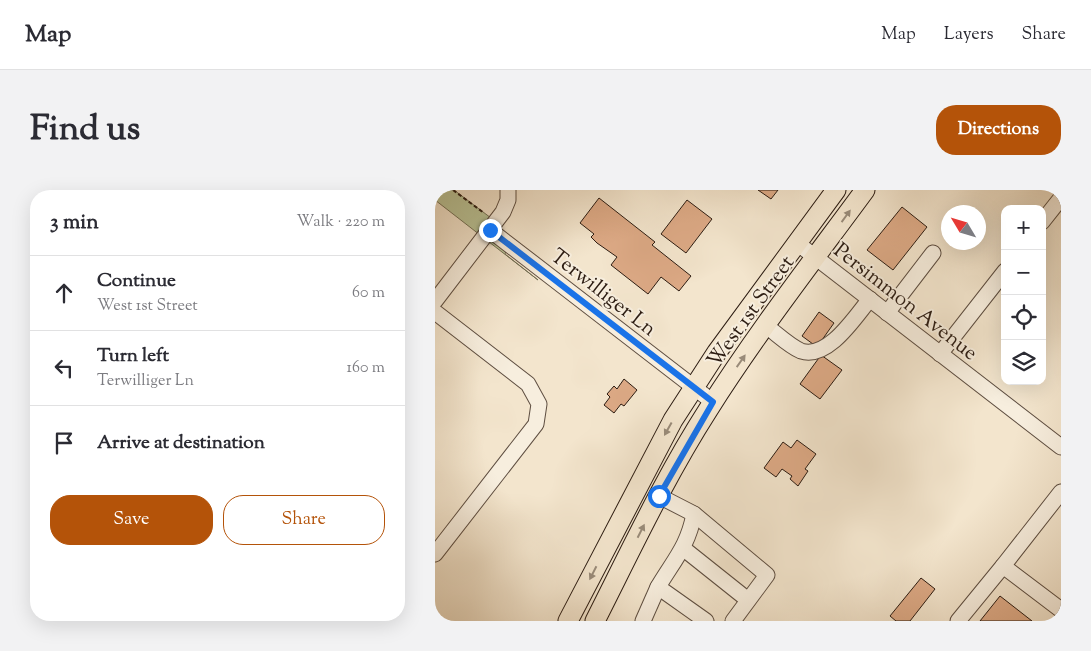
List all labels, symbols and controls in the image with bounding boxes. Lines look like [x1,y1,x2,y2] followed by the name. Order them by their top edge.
[25,18,71,52] text: Map
[881,22,916,48] text: Map
[944,22,994,48] text: Layers
[1022,22,1066,48] text: Share
[30,105,140,156] text: Find us
[936,105,1061,155] button: Directions
[941,205,986,250] north arrow
[1001,205,1046,385] map controls
[1001,205,1046,250] button: +
[50,208,99,238] text: 3 min
[841,209,851,222] one-way arrow
[297,211,385,234] text: Walk · 220 m
[479,219,502,242] route end
[826,237,983,369] street label: Persimmon Avenue
[543,243,662,345] street label: Terwilliger Ln
[701,250,803,374] street label: West 1st Street
[1001,250,1046,295] button: −
[97,268,176,295] text: Continue
[50,279,78,307] icon: ahead
[352,282,385,305] text: 60 m
[97,295,198,318] text: West 1st Street
[1001,295,1046,340] button: locate
[1001,340,1046,385] button: layers
[97,343,169,370] text: Turn left
[50,354,78,382] icon: left
[735,355,746,368] one-way arrow
[347,357,385,380] text: 160 m
[97,370,194,393] text: Terwilliger Ln
[664,422,673,435] one-way arrow
[50,429,78,457] icon: arrive
[97,430,265,457] text: Arrive at destination
[648,485,671,508] route start
[50,495,213,545] button: Save
[223,495,385,545] button: Share
[637,524,645,538] one-way arrow
[589,565,597,580] one-way arrow

